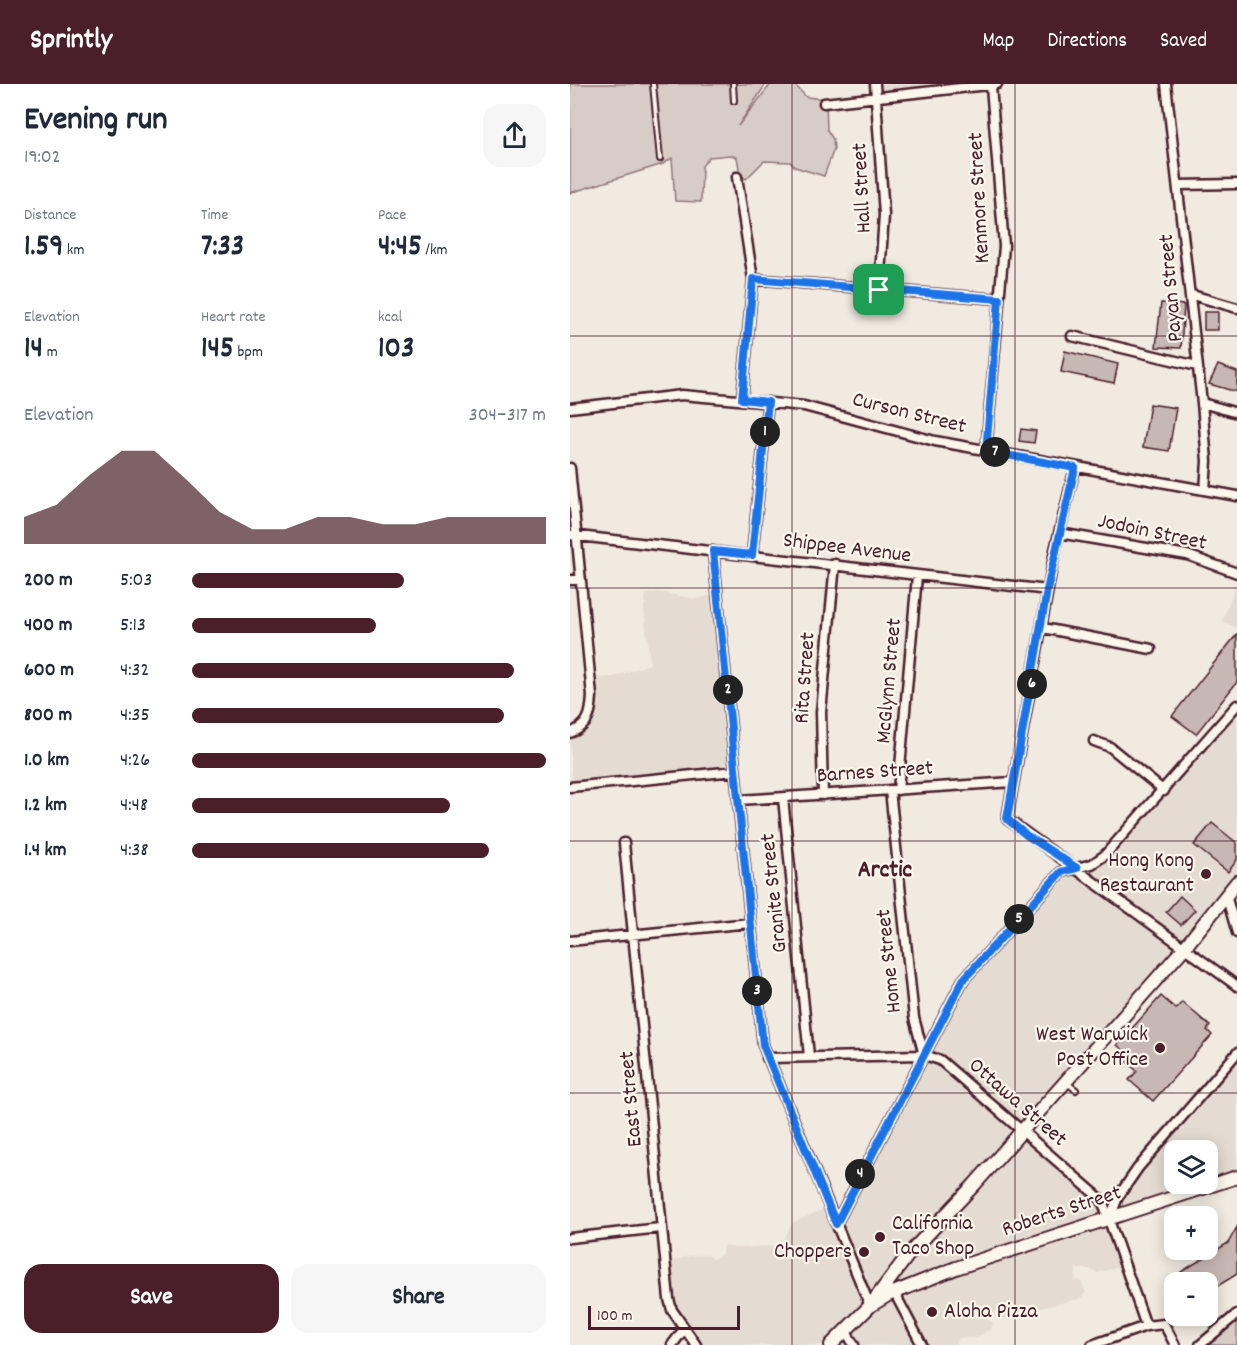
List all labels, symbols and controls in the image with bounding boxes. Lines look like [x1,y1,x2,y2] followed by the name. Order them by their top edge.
[30,22,112,62] text: Sprintly
[983,27,1014,57] text: Map
[1047,27,1127,57] text: Directions
[1160,27,1207,57] text: Saved
[24,98,168,145] text: Evening run
[483,104,546,167] button: share
[961,132,999,264] street label: Kenmore Street
[845,142,881,234] street label: Hall Street
[24,144,61,172] text: 19:02
[24,204,76,227] text: Distance
[201,204,228,227] text: Time
[378,204,406,227] text: Pace
[24,227,63,270] text: 1.59
[201,227,244,270] text: 7:33
[378,227,422,270] text: 4:45
[1152,233,1192,343] street label: Payan Street
[63,239,84,262] text: km
[422,239,448,262] text: /km
[853,264,904,315] pin
[862,273,895,306] icon: arrive
[24,306,80,329] text: Elevation
[201,306,266,329] text: Heart rate
[378,306,402,329] text: kcal
[24,329,43,372] text: 14
[201,329,234,372] text: 145
[378,329,414,372] text: 103
[43,341,58,364] text: m
[234,341,263,364] text: bpm
[849,385,969,443] street label: Curson Street
[24,402,94,430] text: Elevation
[469,402,546,430] text: 304–317 m
[750,417,780,447] pin: 1
[763,420,767,443] text: 1
[980,437,1010,467] pin: 7
[992,440,998,463] text: 7
[1095,506,1209,560] street label: Jodoin Street
[781,526,913,572] street label: Shippee Avenue
[24,567,73,595] text: 200 m
[120,567,152,595] text: 5:03
[24,612,72,640] text: 400 m
[120,612,146,640] text: 5:13
[869,617,911,745] street label: McGlynn Street
[787,631,825,725] street label: Rita Street
[24,657,74,685] text: 600 m
[120,657,149,685] text: 4:32
[1017,669,1047,699] pin: 6
[1028,672,1036,695] text: 6
[713,675,743,705] pin: 2
[725,678,732,701] text: 2
[24,702,72,730] text: 800 m
[120,702,150,730] text: 4:35
[24,747,69,775] text: 1.0 km
[120,747,150,775] text: 4:26
[816,753,934,793] street label: Barnes Street
[24,792,67,820] text: 1.2 km
[120,792,148,820] text: 4:48
[753,832,797,954] street label: Granite Street
[24,837,67,865] text: 1.4 km
[120,837,149,865] text: 4:38
[1100,846,1194,902] place label: Hong Kong Restaurant
[858,854,913,888] district label: Arctic
[1199,867,1213,881] marker: Hong Kong Restaurant
[1004,904,1034,934] pin: 5
[869,907,911,1015] street label: Home Street
[1015,907,1023,930] text: 5
[742,976,772,1006] pin: 3
[753,979,761,1002] text: 3
[1036,1020,1148,1076] place label: West Warwick Post Office
[1153,1041,1167,1055] marker: West Warwick Post Office
[612,1050,652,1148] street label: East Street
[961,1051,1073,1155] street label: Ottawa Street
[1164,1140,1218,1326] map controls
[1164,1140,1218,1194] button: layers
[845,1159,875,1189] pin: 4
[857,1162,863,1185] text: 4
[998,1178,1126,1246] street label: Roberts Street
[1164,1206,1218,1260] button: +
[892,1209,975,1265] place label: California Taco Shop
[873,1230,887,1244] marker: California Taco Shop
[774,1237,852,1268] place label: Choppers
[857,1245,871,1259] marker: Choppers
[24,1264,279,1333] button: Save
[291,1264,546,1333] button: Share
[1164,1272,1218,1326] button: −
[944,1297,1038,1328] place label: Aloha Pizza
[588,1303,740,1330] scale bar
[597,1305,633,1328] text: 100 m
[925,1305,939,1319] marker: Aloha Pizza

